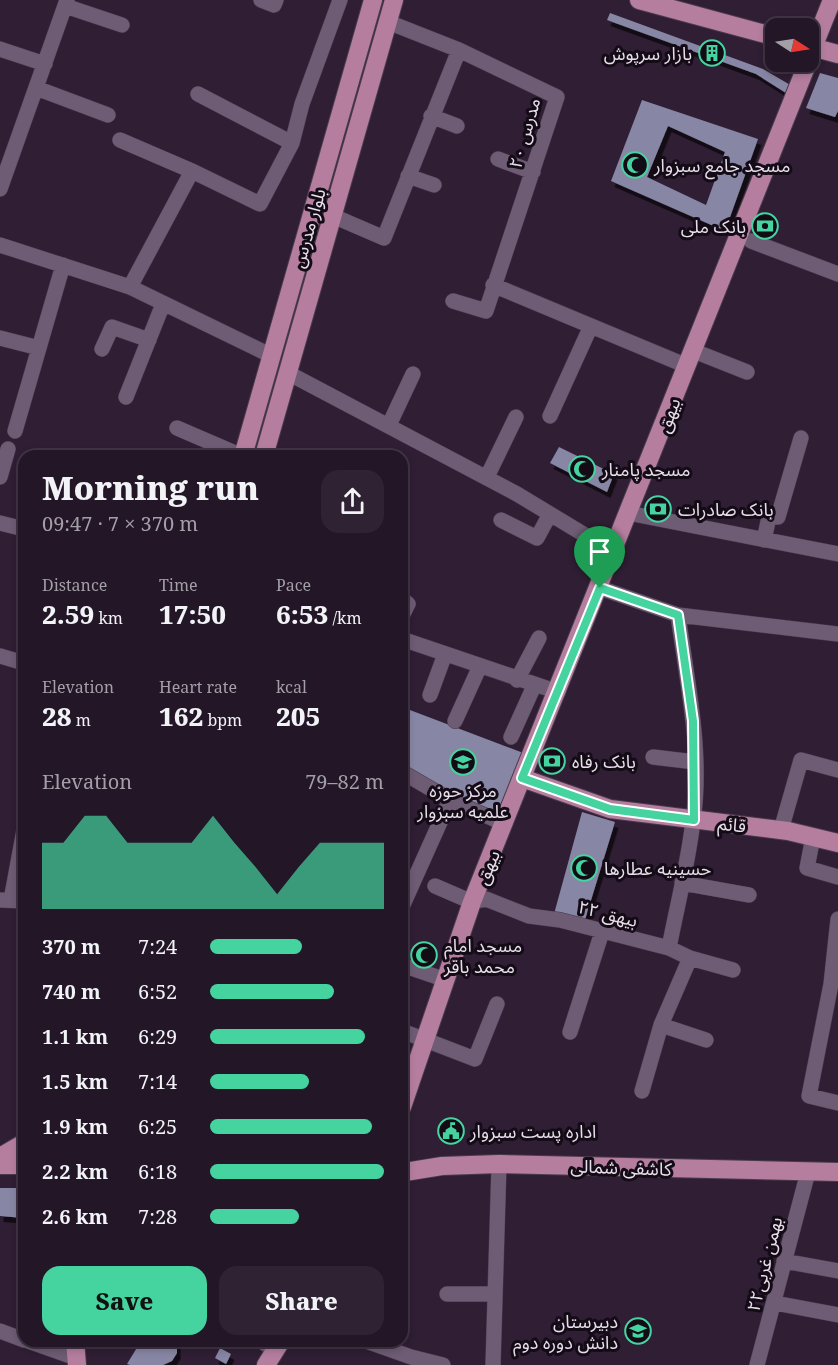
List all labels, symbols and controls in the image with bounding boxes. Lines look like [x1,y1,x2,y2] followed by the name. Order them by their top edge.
[765,18,819,72] north arrow
[765,18,819,72] map controls
[697,38,727,68] building icon: بازار سرپوش
[604,41,692,65] place label: بازار سرپوش
[503,95,545,171] street label: مدرس ۲۰
[620,150,650,180] mosque icon: مسجد جامع سبزوار
[653,153,790,180] place label: مسجد جامع سبزوار
[285,186,331,270] street label: بلوار مدرس
[750,211,780,241] bank icon: بانک ملی
[681,214,746,238] place label: بانک ملی
[650,394,686,436] street label: بیهق
[567,454,597,484] mosque icon: مسجد پامنار
[601,457,691,481] place label: مسجد پامنار
[42,465,259,510] text: Morning run
[321,470,384,533] button: share
[643,494,673,524] bank icon: بانک صادرات
[678,497,774,521] place label: بانک صادرات
[42,510,198,537] text: 09:47 · 7 × 370 m
[574,526,625,588] pin
[583,535,616,568] icon: arrive
[42,574,107,596] text: Distance
[159,574,198,596] text: Time
[276,574,311,596] text: Pace
[42,596,94,632] text: 2.59
[159,596,226,632] text: 17:50
[276,596,328,632] text: 6:53
[94,607,123,629] text: km
[328,607,362,629] text: /km
[42,676,114,698] text: Elevation
[159,676,237,698] text: Heart rate
[276,676,307,698] text: kcal
[42,698,71,734] text: 28
[159,698,203,734] text: 162
[276,698,320,734] text: 205
[71,709,91,731] text: m
[203,709,242,731] text: bpm
[537,746,567,776] bank icon: بانک رفاه
[448,747,478,777] school or university icon: مرکز حوزه علمیه سبزوار
[572,749,636,773] place label: بانک رفاه
[42,768,132,795] text: Elevation
[305,768,384,795] text: 79–82 m
[416,778,509,823] place label: مرکز حوزه علمیه سبزوار
[716,810,747,840] street label: قائم
[469,846,505,888] street label: بیهق
[569,853,599,883] mosque icon: حسینیه عطارها
[604,856,711,880] place label: حسینیه عطارها
[576,894,640,932] street label: بیهق ۲۲
[42,933,101,960] text: 370 m
[138,933,177,960] text: 7:24
[443,933,522,978] place label: مسجد امام محمد باقر
[409,940,439,970] mosque icon: مسجد امام محمد باقر
[42,978,101,1005] text: 740 m
[138,978,177,1005] text: 6:52
[42,1023,108,1050] text: 1.1 km
[138,1023,177,1050] text: 6:29
[42,1068,108,1095] text: 1.5 km
[138,1068,177,1095] text: 7:14
[42,1113,108,1140] text: 1.9 km
[138,1113,177,1140] text: 6:25
[436,1116,466,1146] public building icon: اداره پست سبزوار
[469,1119,596,1143] place label: اداره پست سبزوار
[570,1153,673,1181] street label: کاشفی شمالی
[42,1158,108,1185] text: 2.2 km
[138,1158,177,1185] text: 6:18
[42,1203,108,1230] text: 2.6 km
[138,1203,177,1230] text: 7:28
[741,1214,787,1314] street label: ۲۲بهمن غربی
[42,1266,207,1335] button: Save
[219,1266,384,1335] button: Share
[513,1309,618,1357] place label: دبیرستان دانش دوره دوم
[623,1316,653,1346] school or university icon: دبیرستان دانش دوره دوم

